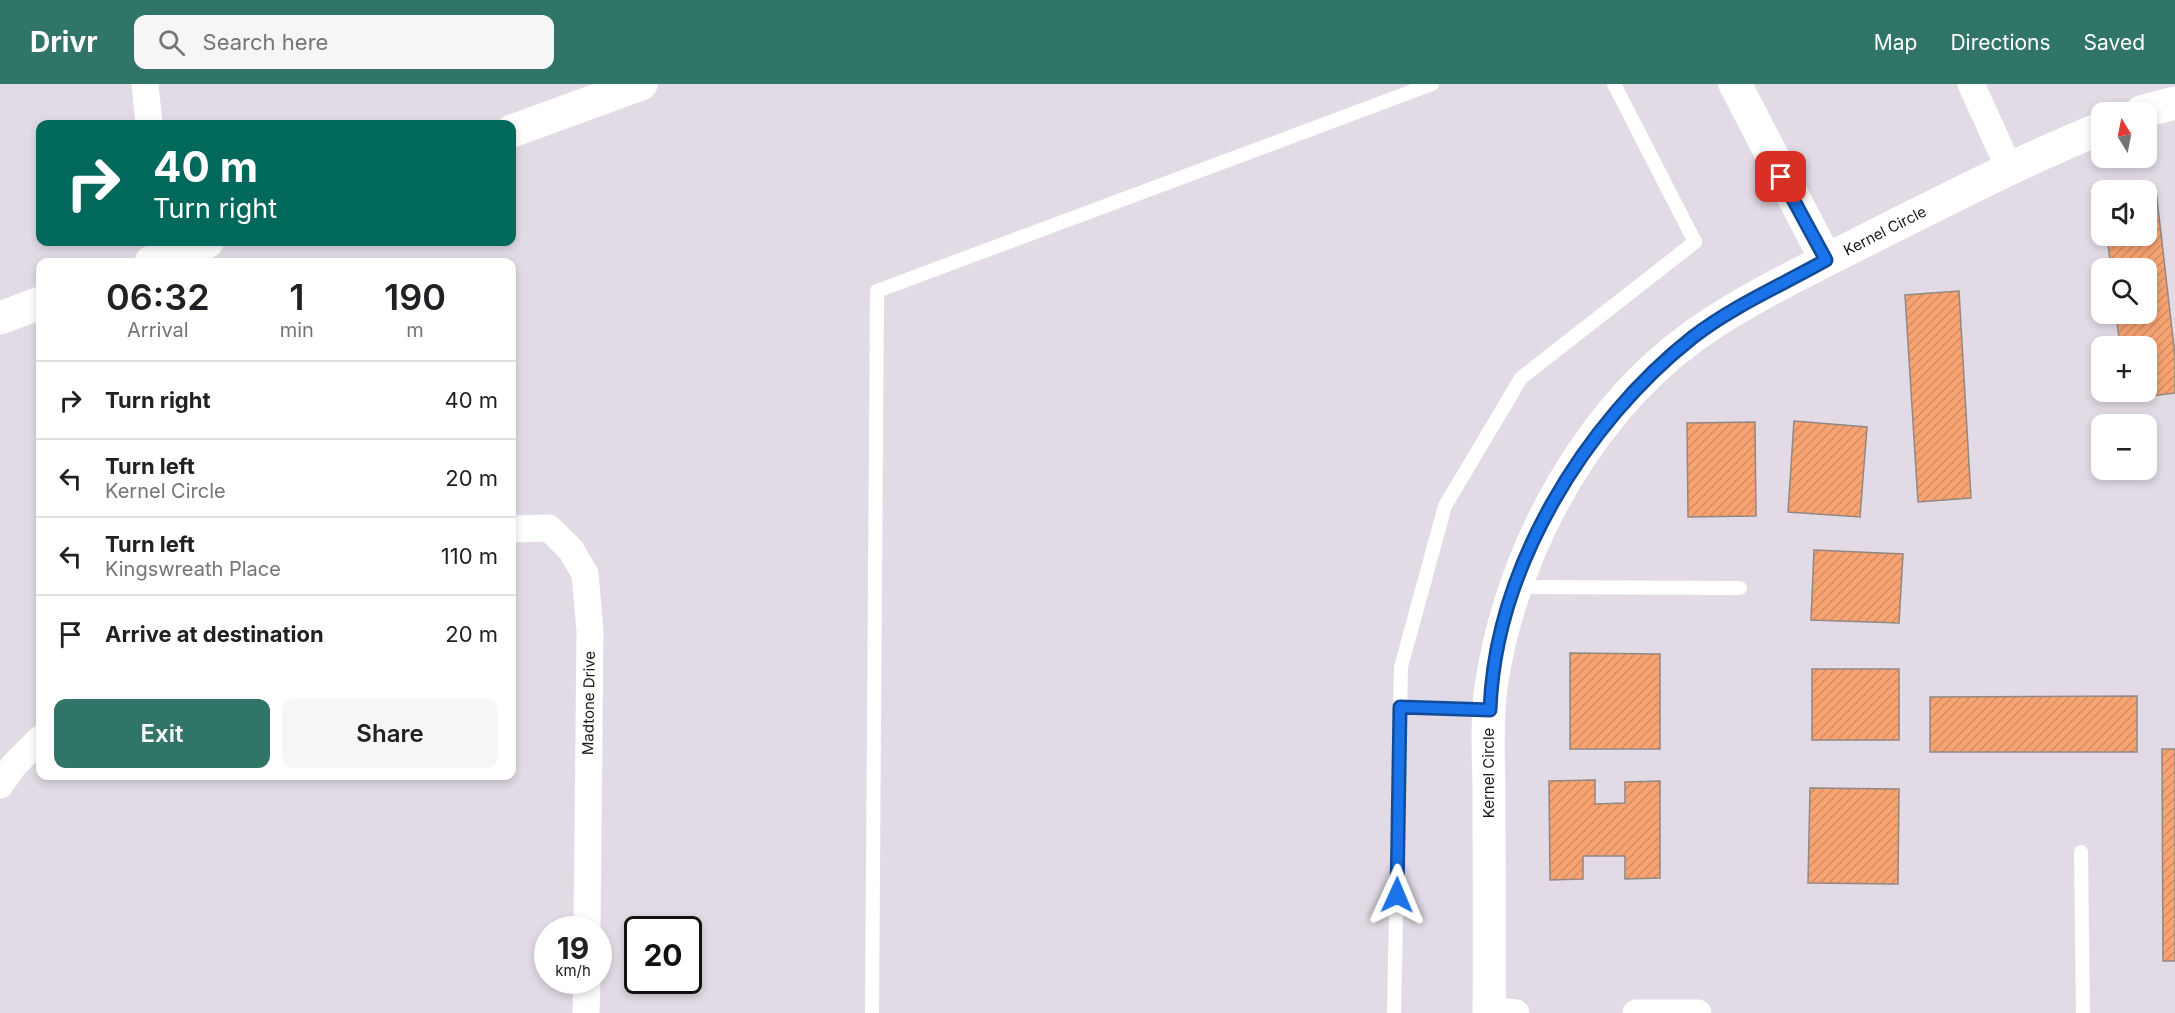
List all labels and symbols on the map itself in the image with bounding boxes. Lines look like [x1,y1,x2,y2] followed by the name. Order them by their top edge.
[2091,102,2157,168] north arrow
[1755,151,1806,202] pin
[1840,202,1929,260] street label: Kernel Circle
[578,651,599,755] street label: Madtone Drive
[1479,728,1498,818] street label: Kernel Circle
[1365,863,1429,927] position arrow
[624,916,702,994] speed limit sign: 20

